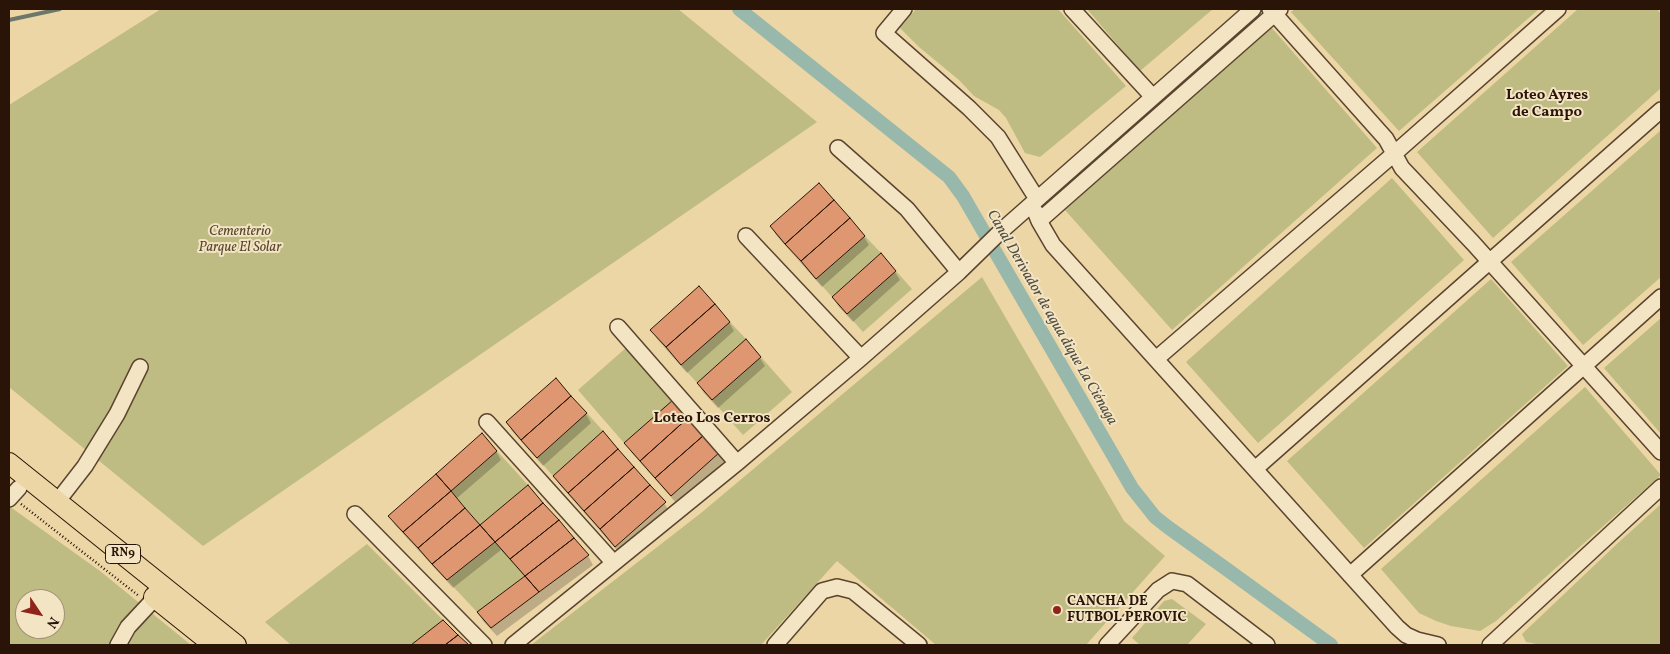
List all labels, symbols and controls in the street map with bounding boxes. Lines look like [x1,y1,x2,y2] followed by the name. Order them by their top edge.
[1506,87,1588,122] district label: Loteo Ayres de Campo
[982,207,1120,429] water label: Canal Derivador de agua dique La Ciénaga
[199,224,281,256] park label: Cementerio Parque El Solar
[653,410,771,428] district label: Loteo Los Cerros
[106,544,140,564] road number: RN9
[15,589,65,639] north arrow
[1067,594,1186,626] place label: CANCHA DE FUTBOL PEROVIC
[1051,604,1063,616] marker: CANCHA DE FUTBOL PEROVIC
[41,613,63,632] text: N

